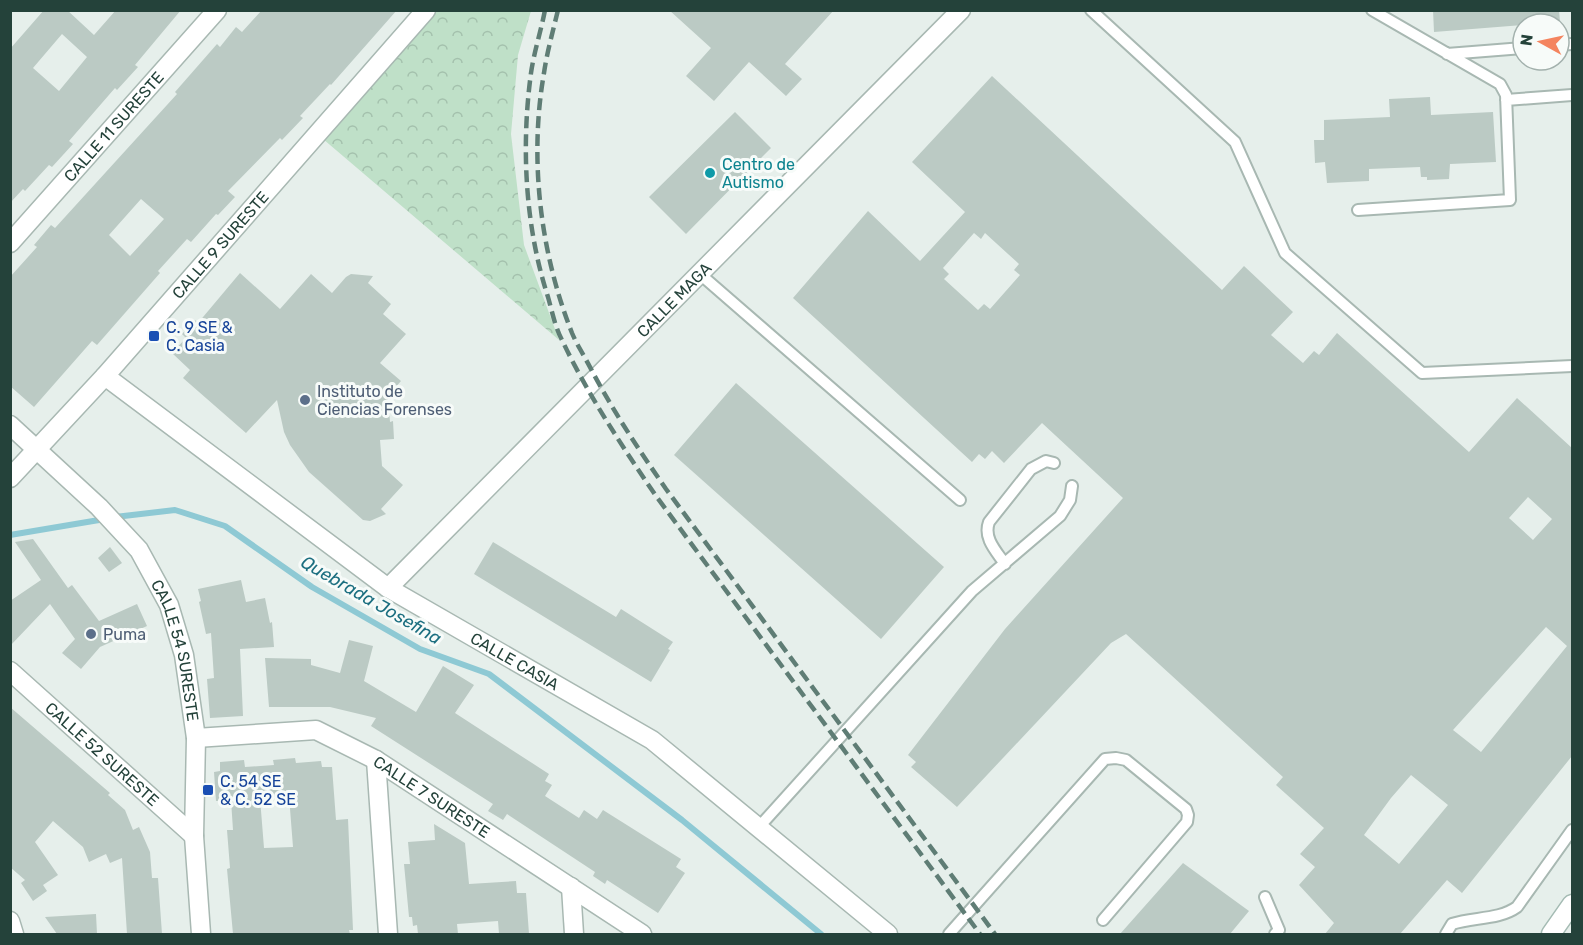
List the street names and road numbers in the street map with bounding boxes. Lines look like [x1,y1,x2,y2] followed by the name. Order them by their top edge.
[60,67,167,185] street label: CALLE 11 SURESTE
[168,187,272,302] street label: CALLE 9 SURESTE
[633,258,715,341] street label: CALLE MAGA
[147,576,203,722] street label: CALLE 54 SURESTE
[467,628,563,694] street label: CALLE CASIA
[42,698,163,810] street label: CALLE 52 SURESTE
[370,752,494,841] street label: CALLE 7 SURESTE

